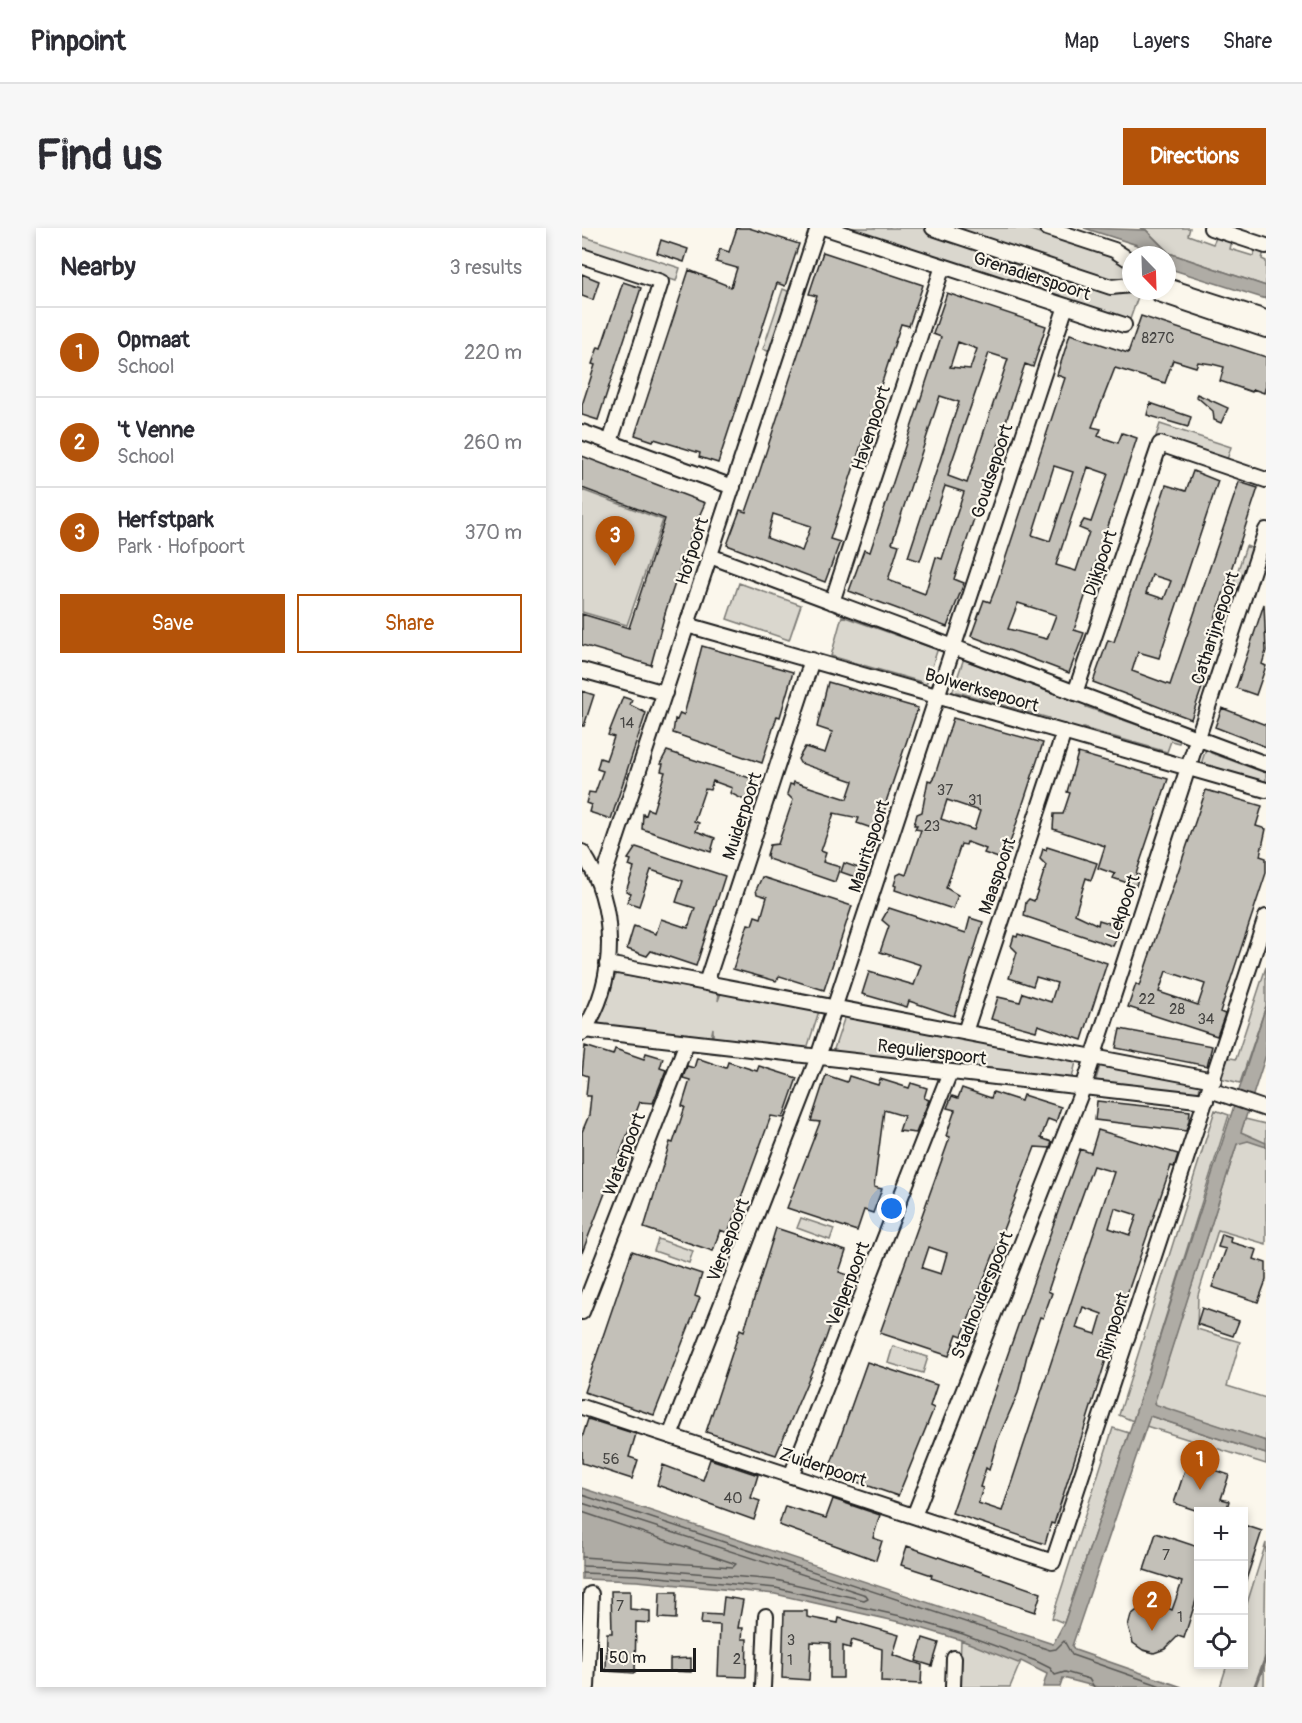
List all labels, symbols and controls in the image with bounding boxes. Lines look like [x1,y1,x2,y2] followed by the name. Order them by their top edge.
[30,24,126,59] text: Pinpoint
[1064,28,1099,55] text: Map
[1132,28,1190,55] text: Layers
[1223,28,1272,55] text: Share
[1123,128,1266,185] button: Directions
[36,130,162,182] text: Find us
[1122,246,1176,300] north arrow
[970,247,1094,306] street label: Grenadierspoort
[60,251,136,283] text: Nearby
[450,255,522,280] text: 3 results
[117,326,190,354] text: Opmaat
[1141,329,1175,348] house number: 827C
[76,340,83,365] text: 1
[464,340,522,365] text: 220 m
[117,354,174,379] text: School
[847,382,896,474] street label: Havenpoort
[117,416,194,444] text: 't Venne
[966,420,1019,521] street label: Goudsepoort
[74,430,85,455] text: 2
[463,430,522,455] text: 260 m
[117,444,174,469] text: School
[117,506,214,534] text: Herfstpark
[671,514,714,588] street label: Hofpoort
[596,516,634,566] pin: 3
[74,520,85,545] text: 3
[465,520,522,545] text: 370 m
[1078,526,1123,599] street label: Dijkpoort
[117,534,245,559] text: Park · Hofpoort
[1186,568,1245,688] street label: Catharijnepoort
[60,594,285,653] button: Save
[297,594,522,653] button: Share
[922,663,1042,718] street label: Bolwerksepoort
[620,714,635,733] house number: 14
[717,769,768,863] street label: Muiderpoort
[937,781,953,800] house number: 37
[968,791,982,810] house number: 31
[844,796,896,896] street label: Mauritspoort
[924,817,940,836] house number: 23
[974,834,1021,917] street label: Maaspoort
[1102,871,1146,943] street label: Lekpoort
[1139,990,1155,1009] house number: 22
[1169,1000,1185,1019] house number: 28
[1197,1010,1215,1029] house number: 34
[876,1034,989,1071] street label: Regulierspoort
[598,1109,651,1199] street label: Waterpoort
[702,1194,755,1285] street label: Viersepoort
[877,1194,906,1223] your location
[946,1227,1019,1363] street label: Stadhouderspoort
[822,1238,875,1330] street label: Velperpoort
[1092,1289,1135,1363] street label: Rijnpoort
[1180,1440,1220,1490] pin: 1
[776,1443,870,1493] street label: Zuiderpoort
[603,1450,619,1469] house number: 56
[724,1489,742,1508] house number: 40
[1194,1507,1248,1669] map controls
[1194,1507,1248,1561] button: +
[1162,1546,1170,1565] house number: 7
[1194,1561,1248,1615] button: −
[1132,1582,1172,1631] pin: 2
[616,1597,624,1616] house number: 7
[1177,1608,1183,1627] house number: 1
[1194,1615,1248,1669] button: locate
[787,1631,795,1650] house number: 3
[600,1645,696,1672] scale bar
[609,1648,646,1668] text: 50 m
[733,1650,741,1669] house number: 2
[787,1651,793,1670] house number: 1

